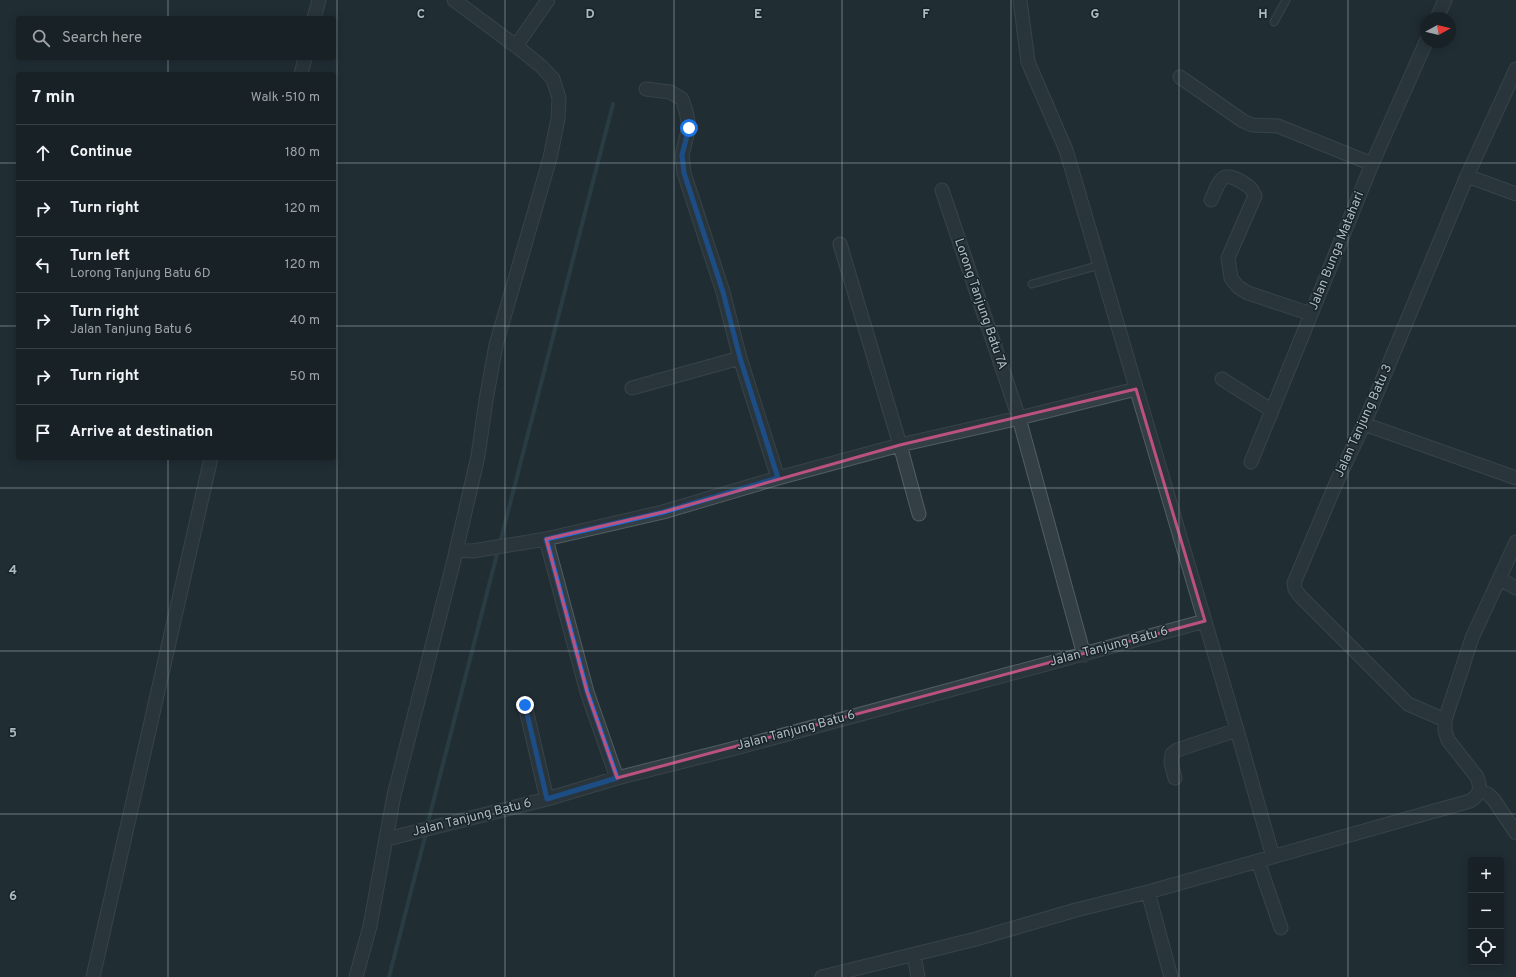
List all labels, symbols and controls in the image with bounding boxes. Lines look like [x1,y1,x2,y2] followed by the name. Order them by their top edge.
[417,7,425,23] text: C
[585,7,595,23] text: D
[754,7,762,23] text: E
[922,7,930,23] text: F
[1091,7,1100,23] text: G
[1258,7,1268,23] text: H
[1420,12,1456,48] north arrow
[16,16,336,60] search box
[30,27,52,49] icon: search
[62,29,142,48] text: Search here
[32,87,75,109] text: 7 min
[251,90,320,106] text: Walk · 510 m
[680,119,698,137] route start
[32,142,54,164] icon: ahead
[70,143,132,162] text: Continue
[285,145,320,161] text: 180 m
[1306,189,1368,313] street label: Jalan Bunga Matahari
[32,198,54,220] icon: right
[70,199,139,218] text: Turn right
[285,201,320,217] text: 120 m
[950,236,1010,372] street label: Lorong Tanjung Batu 7A
[70,247,130,266] text: Turn left
[32,254,54,276] icon: left
[285,257,320,273] text: 120 m
[70,266,211,282] text: Lorong Tanjung Batu 6D
[70,303,139,322] text: Turn right
[32,310,54,332] icon: right
[290,313,320,329] text: 40 m
[70,322,192,338] text: Jalan Tanjung Batu 6
[1332,362,1396,480] street label: Jalan Tanjung Batu 3
[32,366,54,388] icon: right
[70,367,139,386] text: Turn right
[290,369,320,385] text: 50 m
[32,422,54,444] icon: arrive
[70,423,213,442] text: Arrive at destination
[9,563,17,579] text: 4
[1048,623,1170,671] street label: Jalan Tanjung Batu 6
[516,696,534,714] route end
[735,707,857,755] street label: Jalan Tanjung Batu 6
[9,726,17,742] text: 5
[411,795,533,841] street label: Jalan Tanjung Batu 6
[1468,857,1504,965] map controls
[1468,857,1504,893] button: +
[9,889,17,905] text: 6
[1468,893,1504,929] button: −
[1468,929,1504,965] button: locate

